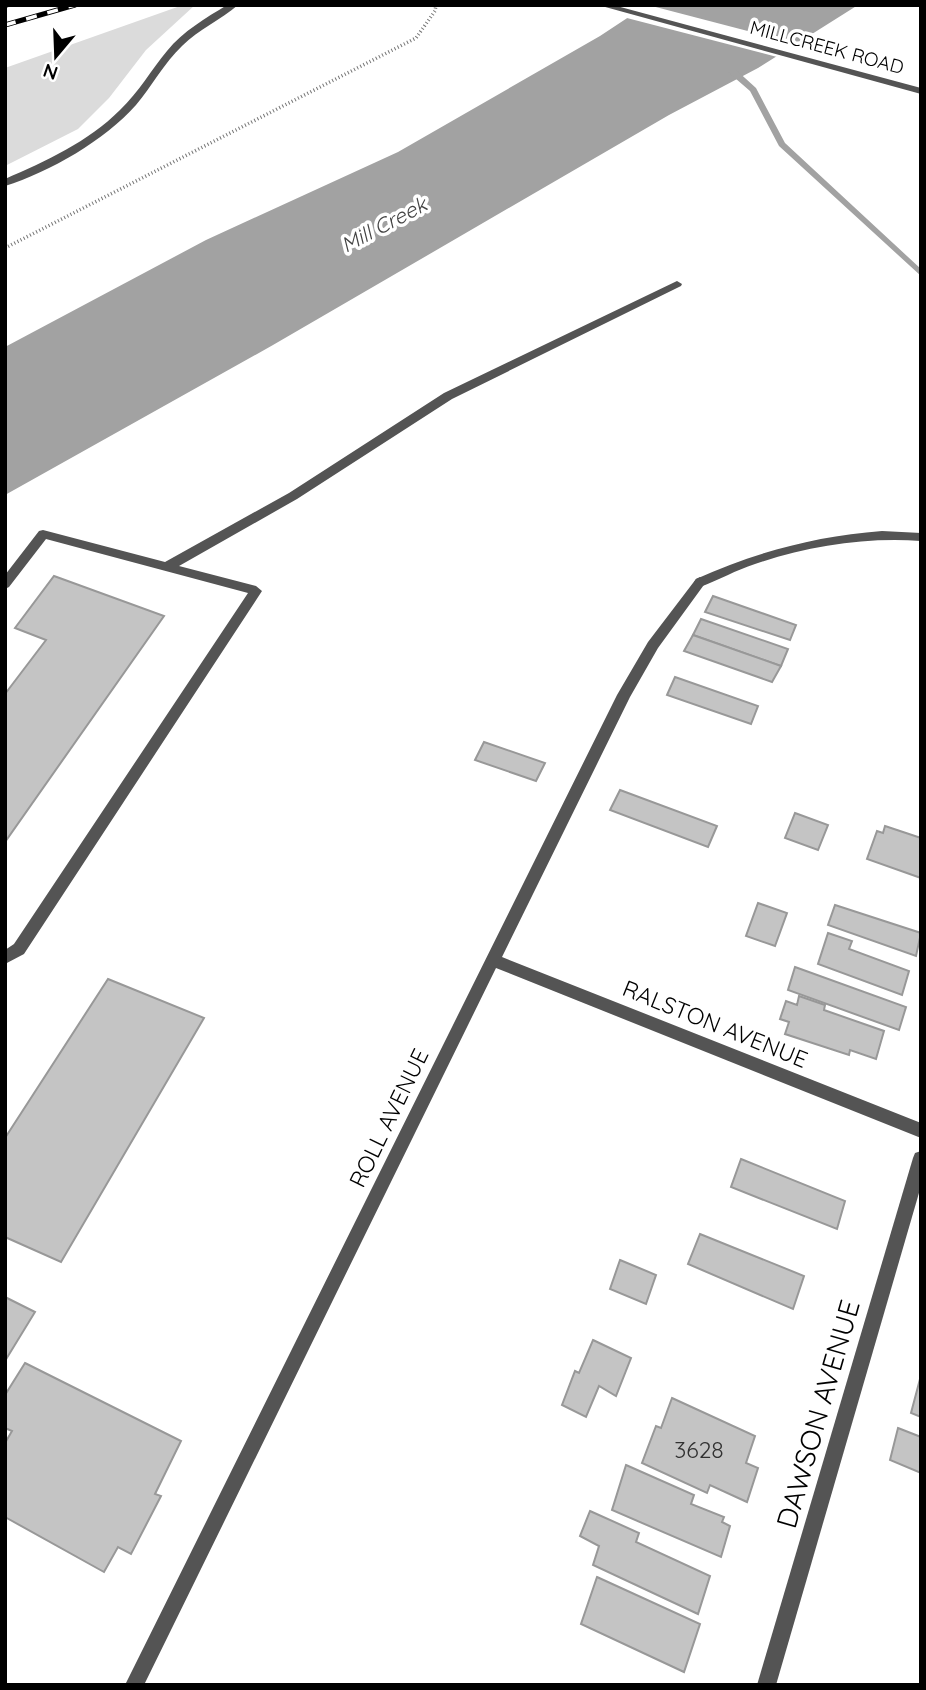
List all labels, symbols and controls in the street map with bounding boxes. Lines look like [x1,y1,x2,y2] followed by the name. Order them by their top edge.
[747,15,907,79] street label: MILLCREEK ROAD
[21,21,91,91] north arrow
[40,58,61,86] text: N
[336,190,432,258] water label: Mill Creek
[618,973,812,1074] street label: RALSTON AVENUE
[342,1044,435,1192] street label: ROLL AVENUE
[768,1296,867,1532] street label: DAWSON AVENUE
[674,1435,724,1464] house number: 3628

